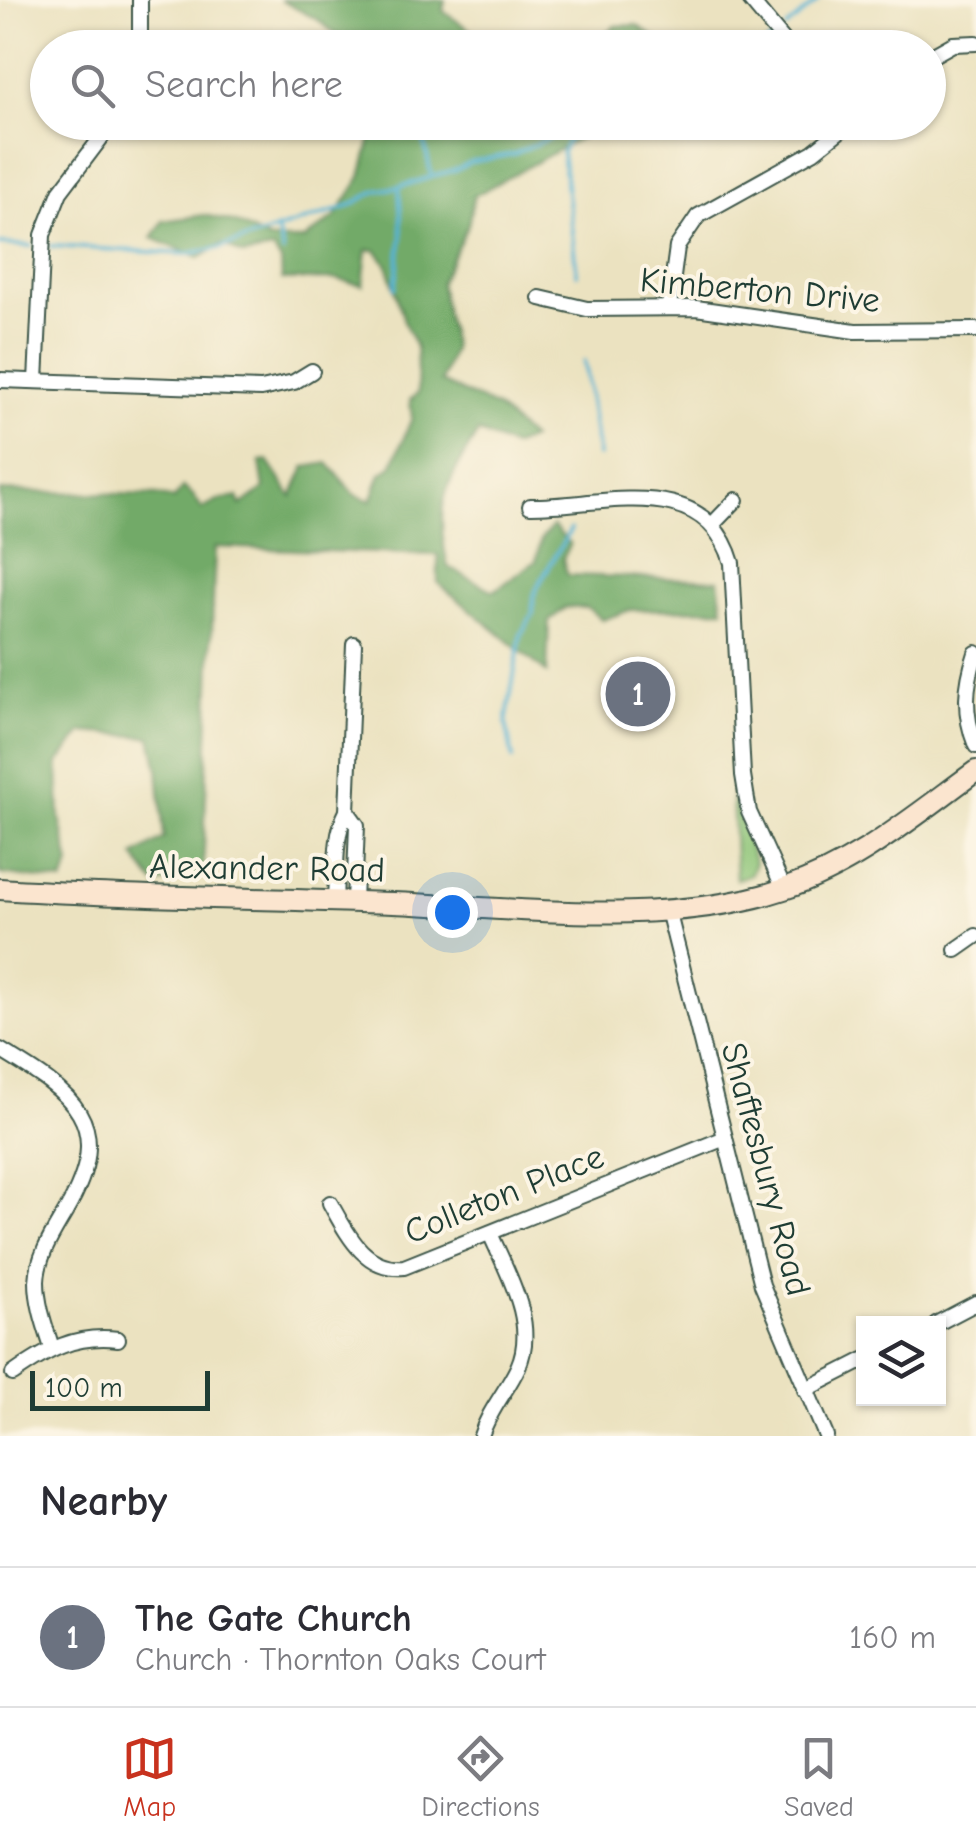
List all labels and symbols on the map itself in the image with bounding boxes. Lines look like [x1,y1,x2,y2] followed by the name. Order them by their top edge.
[638,259,882,321] street label: Kimberton Drive
[606,656,670,732] pin: 1
[149,845,385,891] street label: Alexander Road
[427,887,478,938] your location
[712,1038,820,1300] street label: Shaftesbury Road
[398,1135,610,1253] street label: Colleton Place
[30,1366,210,1410] scale bar

